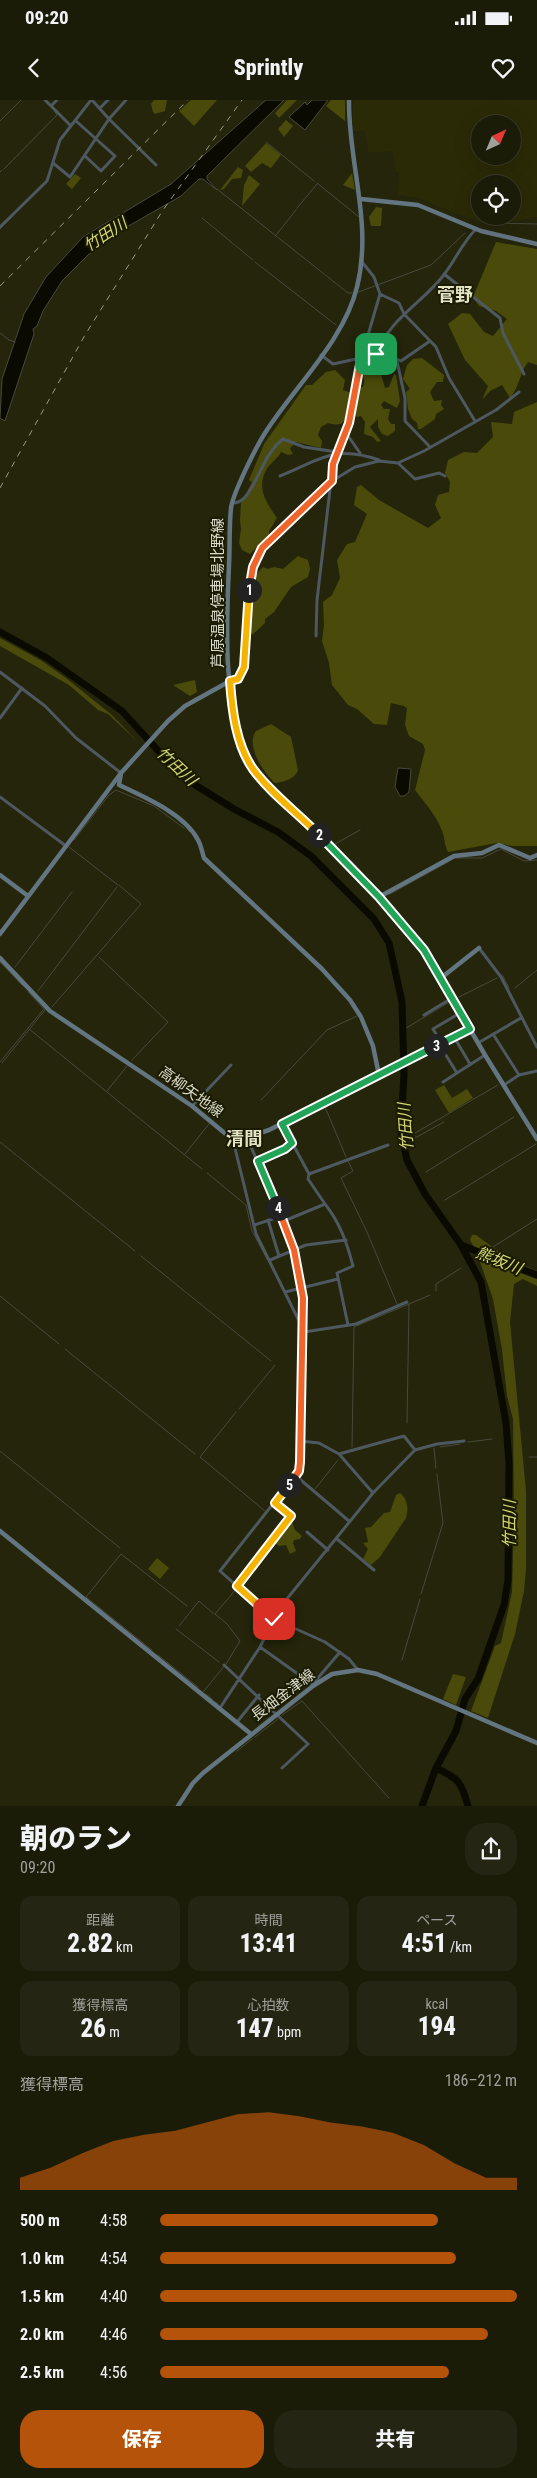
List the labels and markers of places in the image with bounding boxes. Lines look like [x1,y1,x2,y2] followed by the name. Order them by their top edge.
[355,333,397,375] pin
[236,578,262,602] pin: 1
[306,822,332,848] pin: 2
[424,1034,448,1058] pin: 3
[266,1196,290,1220] pin: 4
[276,1472,302,1498] pin: 5
[253,1598,295,1640] pin

